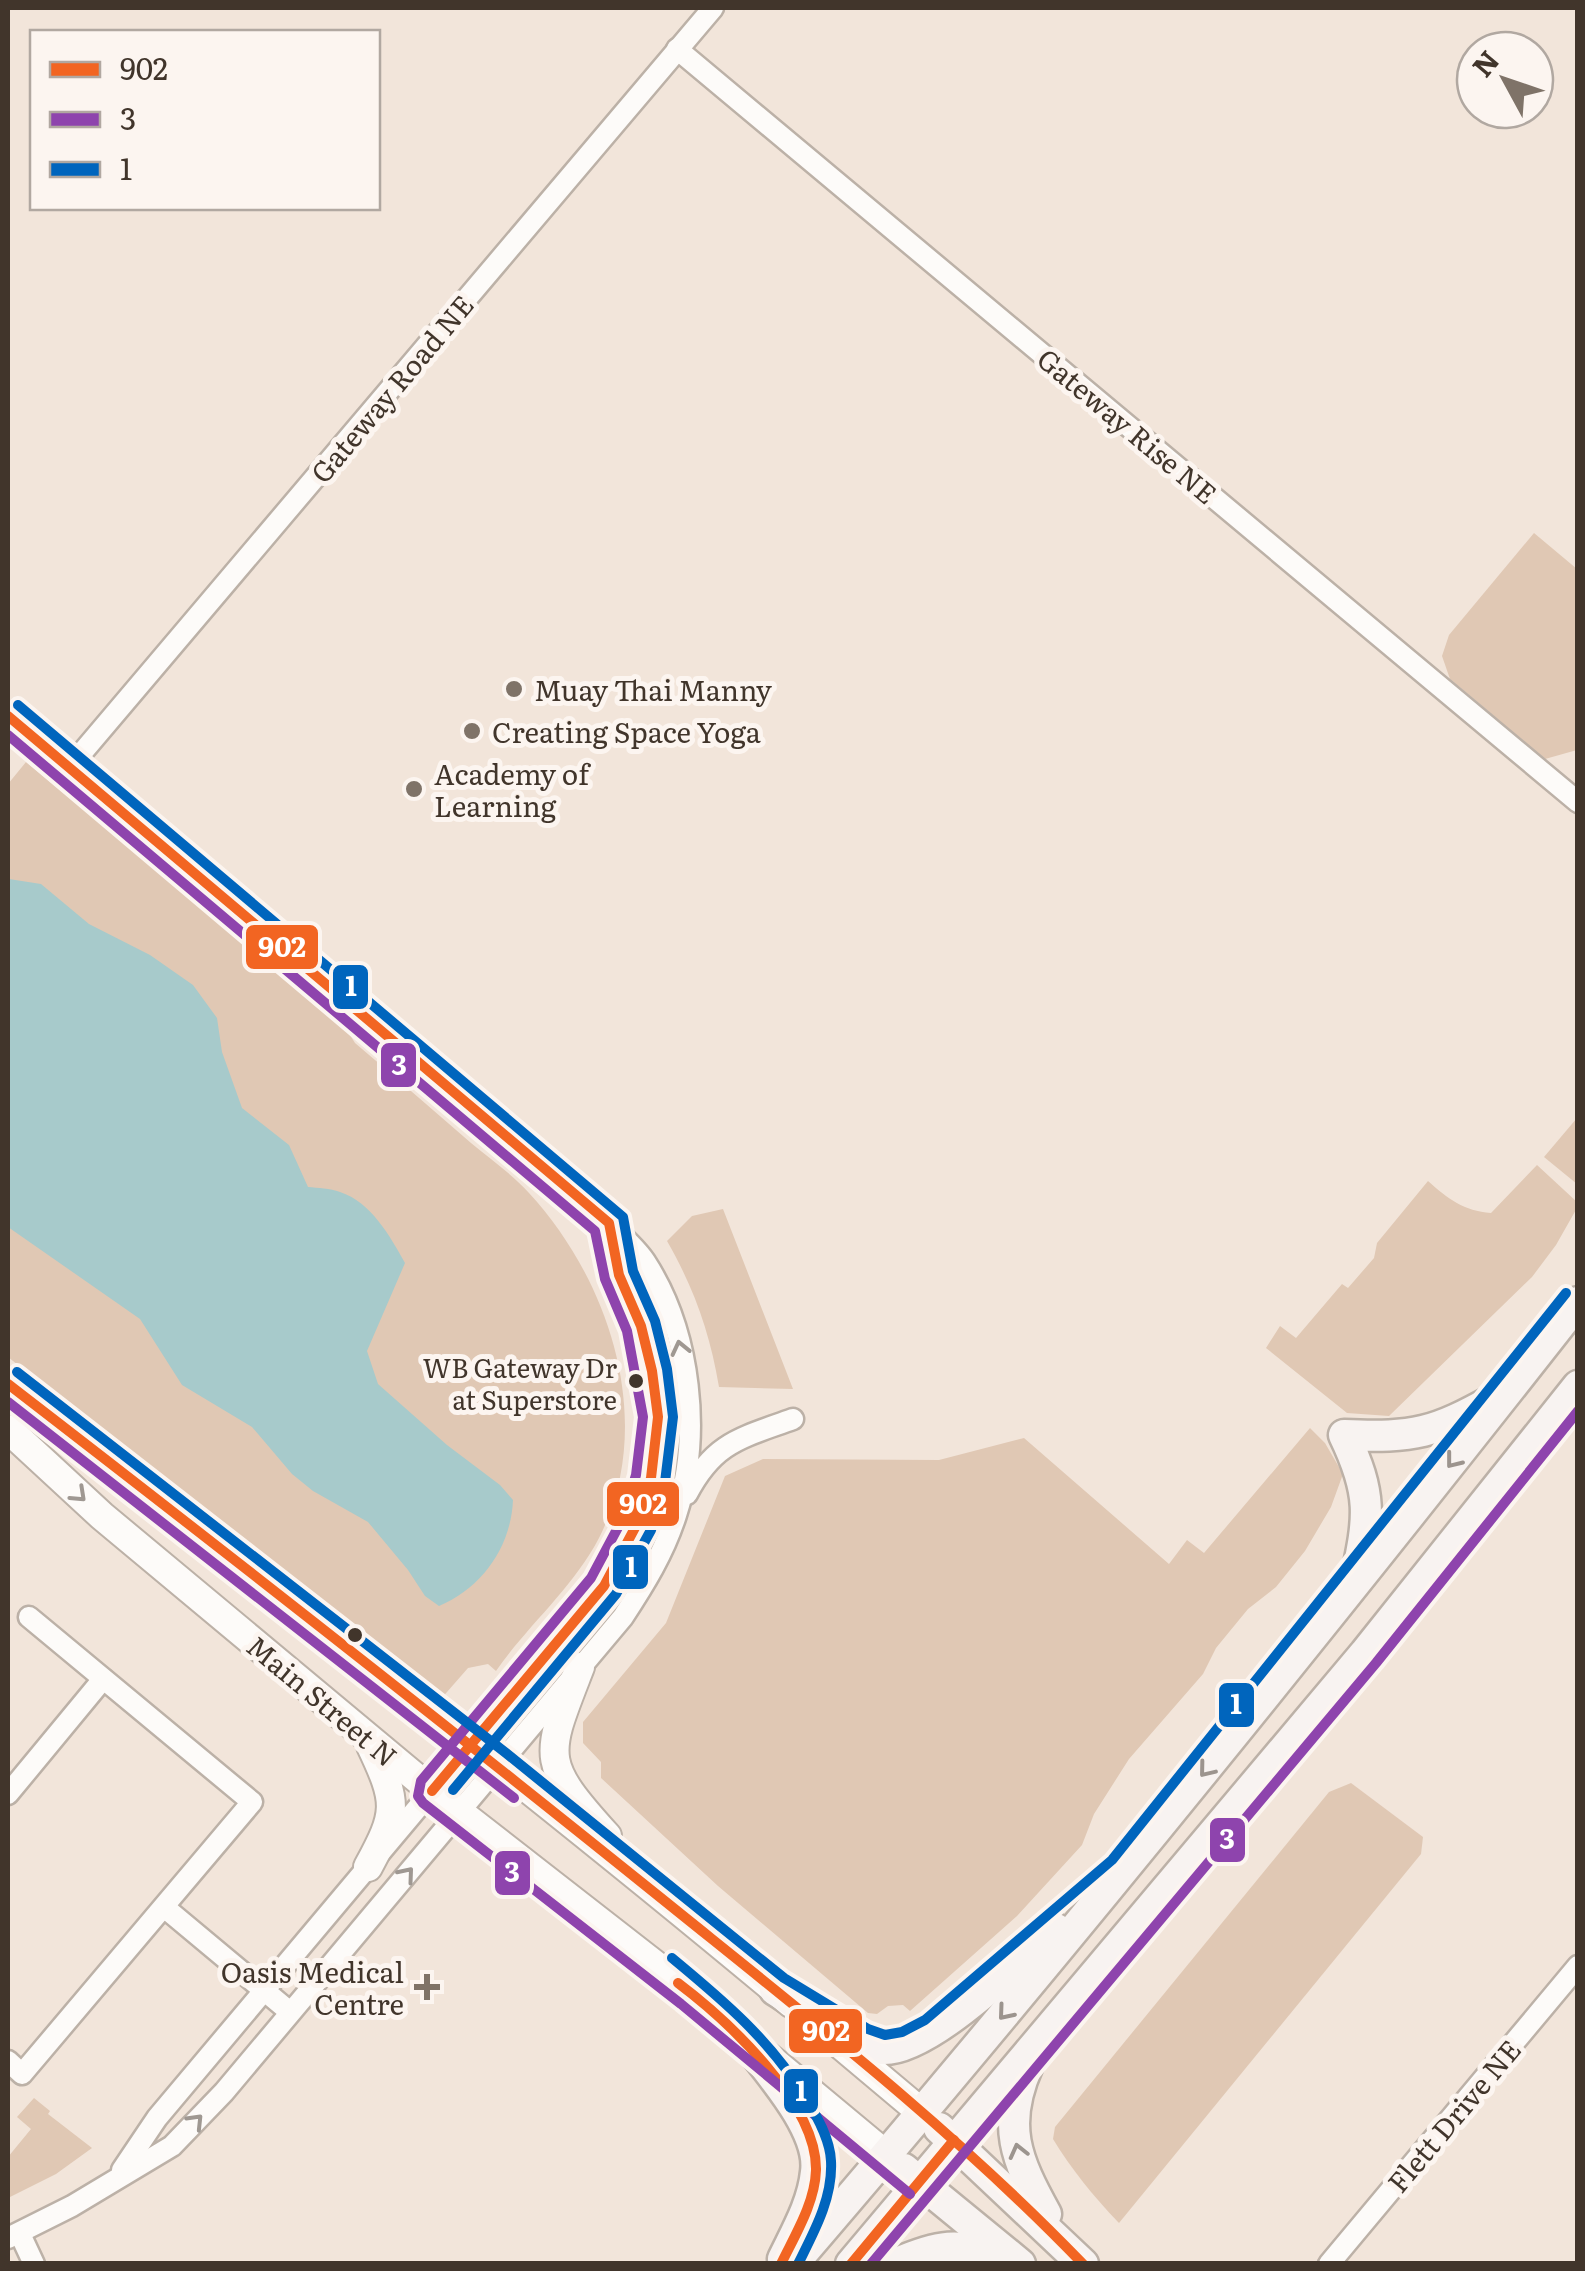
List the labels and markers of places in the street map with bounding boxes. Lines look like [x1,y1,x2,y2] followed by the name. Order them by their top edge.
[534,668,773,710] place label: Muay Thai Manny
[503,678,525,700] marker: Muay Thai Manny
[492,710,761,752] place label: Creating Space Yoga
[461,720,483,742] marker: Creating Space Yoga
[434,752,591,826] place label: Academy of Learning
[403,778,425,800] marker: Academy of Learning
[423,1347,618,1418] place label: WB Gateway Dr at Superstore
[626,1371,646,1391] marker: WB Gateway Dr at Superstore
[345,1625,365,1645] unlabelled marker
[221,1950,404,2024] place label: Oasis Medical Centre
[414,1974,440,2000] marker: Oasis Medical Centre

